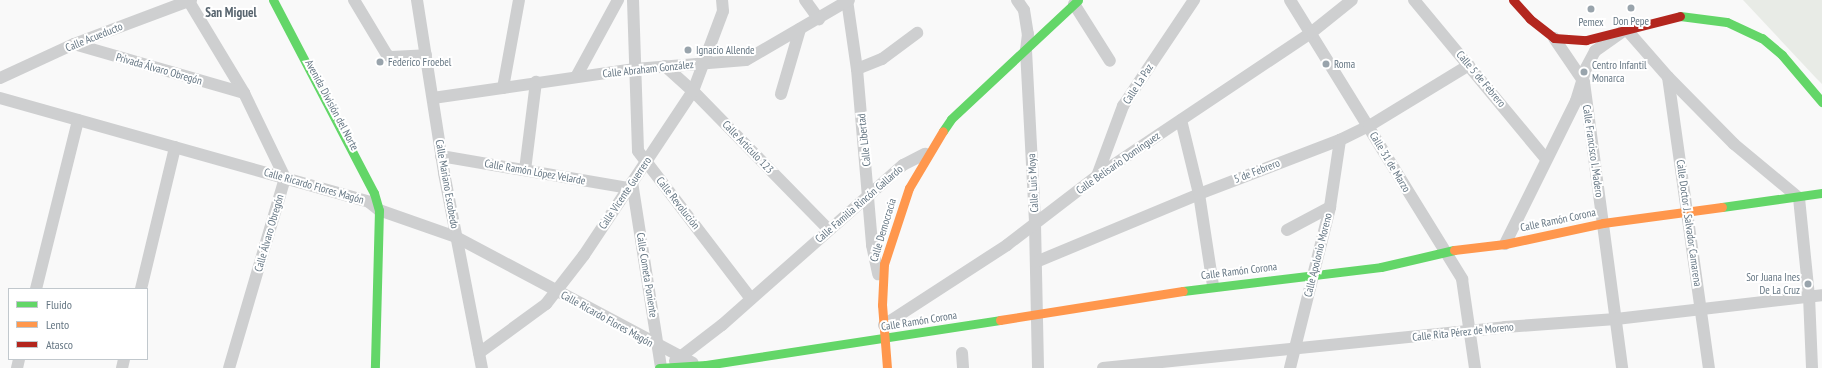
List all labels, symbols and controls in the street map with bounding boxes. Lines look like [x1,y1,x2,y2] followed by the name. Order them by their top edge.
[1626,3,1636,13] marker: Don Pepe
[1586,4,1596,14] marker: Pemex
[205,5,257,21] district label: San Miguel
[1613,14,1649,28] place label: Don Pepe
[1578,15,1604,29] place label: Pemex
[63,20,125,54] street label: Calle Acueducto
[696,43,755,57] place label: Ignacio Allende
[683,45,693,55] marker: Ignacio Allende
[1454,48,1508,110] street label: Calle 5 de Febrero
[114,50,204,88] street label: Privada Álvaro Obregón
[388,55,451,69] place label: Federico Froebel
[302,57,362,153] street label: Avenida División del Norte
[375,57,385,67] marker: Federico Froebel
[1334,57,1355,71] place label: Roma
[602,58,694,80] street label: Calle Abraham González
[1321,59,1331,69] marker: Roma
[1592,59,1647,85] place label: Centro Infantil Monarca
[1120,61,1156,107] street label: Calle La Paz
[1579,67,1589,77] marker: Centro Infantil Monarca
[1580,103,1606,199] street label: Calle Francisco I. Madero
[855,113,873,167] street label: Calle Libertad
[720,118,776,176] street label: Calle Artículo 123
[1073,129,1163,197] street label: Calle Belisario Domínguez
[1367,129,1413,195] street label: Calle 31 de Marzo
[433,138,461,230] street label: Calle Mariano Escobedo
[1025,153,1041,213] street label: Calle Luis Moya
[596,154,654,232] street label: Calle Vicente Guerrero
[1232,156,1282,186] street label: 5 de Febrero
[483,157,587,187] street label: Calle Ramón López Velarde
[1674,158,1704,288] street label: Calle Doctor J. Salvador Camarena
[813,162,905,246] street label: Calle Familia Rincón Gallardo
[263,165,365,207] street label: Calle Ricardo Flores Magón
[653,174,703,232] street label: Calle Revolución
[252,193,286,273] street label: Calle Álvaro Obregón
[867,197,899,263] street label: Calle Democracia
[1519,206,1597,234] street label: Calle Ramón Corona
[1301,211,1335,299] street label: Calle Apolonio Moreno
[634,232,660,318] street label: Calle Cometa Poniente
[1200,260,1278,282] street label: Calle Ramón Corona
[1746,271,1800,297] place label: Sor Juana Ines De La Cruz
[1803,279,1813,289] marker: Sor Juana Ines De La Cruz
[8,288,148,360] legend
[559,288,655,350] street label: Calle Ricardo Flores Magón
[46,297,72,312] text: Fluido
[880,308,958,334] street label: Calle Ramón Corona
[46,317,69,332] text: Lento
[1411,320,1515,344] street label: Calle Rita Pérez de Moreno
[46,337,73,352] text: Atasco

